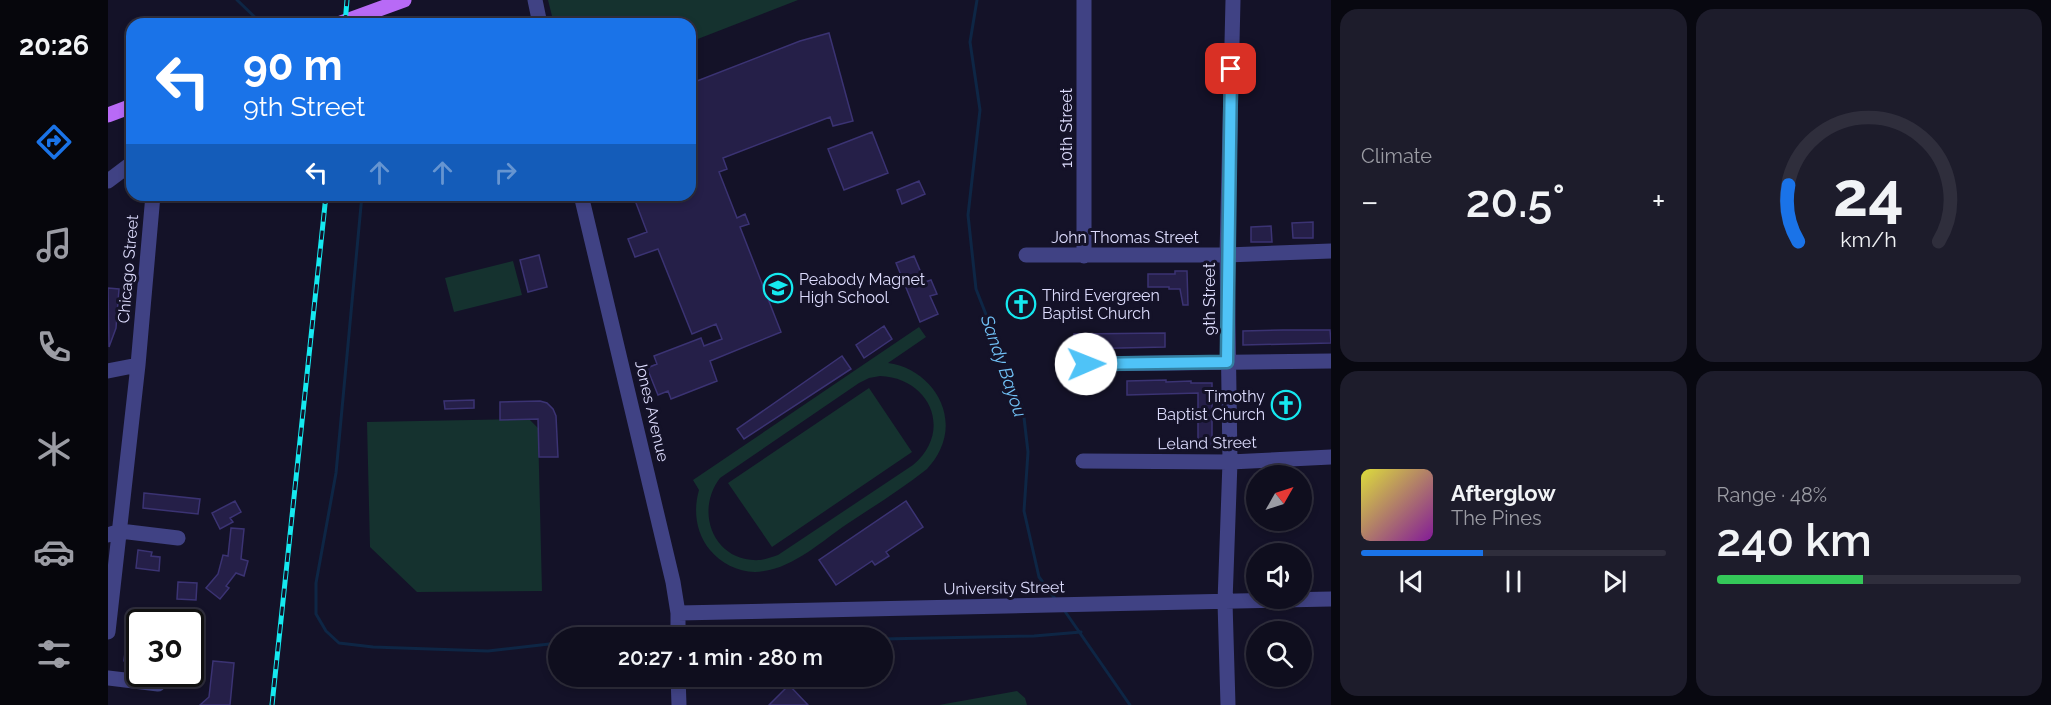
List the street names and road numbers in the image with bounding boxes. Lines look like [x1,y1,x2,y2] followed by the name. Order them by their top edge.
[1057,87,1076,168] street label: 10th Street
[114,213,142,324] street label: Chicago Street
[1051,228,1199,247] street label: John Thomas Street
[1200,262,1219,335] street label: 9th Street
[631,359,673,463] street label: Jones Avenue
[1157,433,1257,453] street label: Leland Street
[943,577,1065,599] street label: University Street

